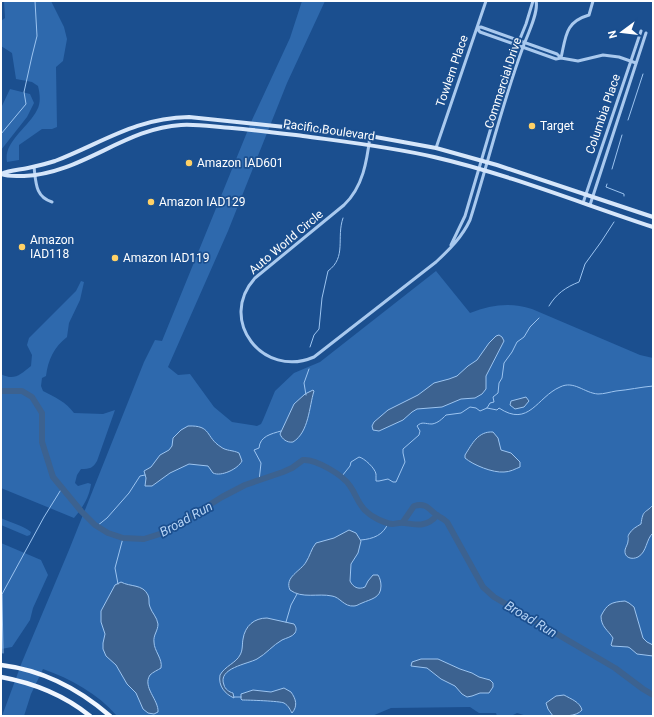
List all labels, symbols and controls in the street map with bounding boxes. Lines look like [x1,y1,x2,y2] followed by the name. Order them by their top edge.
[602,12,642,52] north arrow
[605,29,620,40] text: N
[433,33,471,109] street label: Towlern Place
[482,36,524,130] street label: Commercial Drive
[583,72,623,156] street label: Columbia Place
[282,117,376,143] street label: Pacific Boulevard
[540,119,574,133] place label: Target
[527,121,537,131] marker: Target
[197,156,284,170] place label: Amazon IAD601
[184,158,194,168] marker: Amazon IAD601
[159,195,246,209] place label: Amazon IAD129
[146,197,156,207] marker: Amazon IAD129
[246,207,326,277] street label: Auto World Circle
[30,233,74,261] place label: Amazon IAD118
[17,242,27,252] marker: Amazon IAD118
[123,251,210,265] place label: Amazon IAD119
[110,253,120,263] marker: Amazon IAD119
[157,498,215,540] water label: Broad Run
[502,598,560,640] water label: Broad Run

